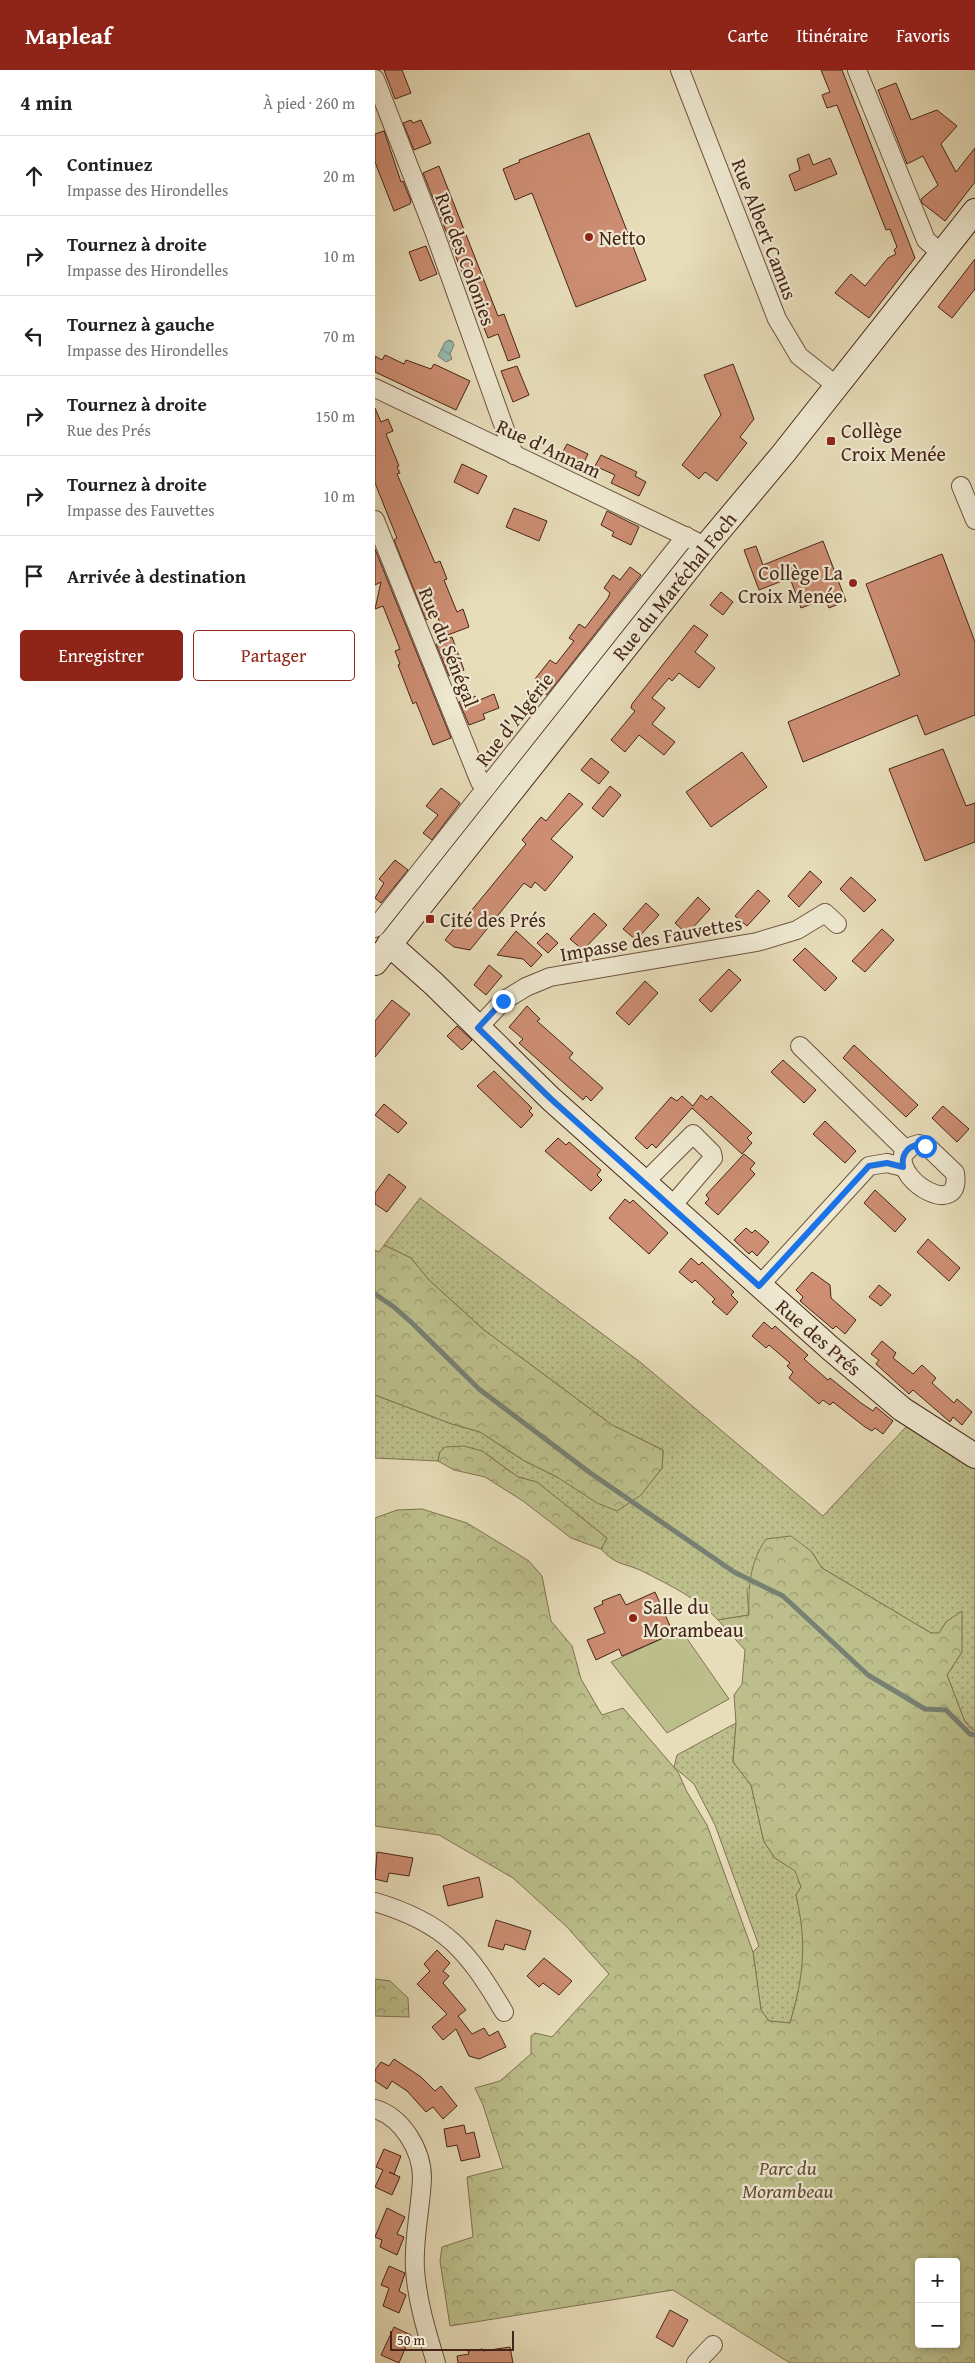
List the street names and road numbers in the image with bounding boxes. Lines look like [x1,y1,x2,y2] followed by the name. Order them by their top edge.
[725,154,805,304] street label: Rue Albert Camus
[429,188,504,330] street label: Rue des Colonies
[492,411,607,485] street label: Rue d'Annam
[605,505,743,667] street label: Rue du Maréchal Foch
[412,583,486,712] street label: Rue du Sénégal
[468,666,560,772] street label: Rue d'Algérie
[558,908,744,968] street label: Impasse des Fauvettes
[770,1292,868,1382] street label: Rue des Prés

